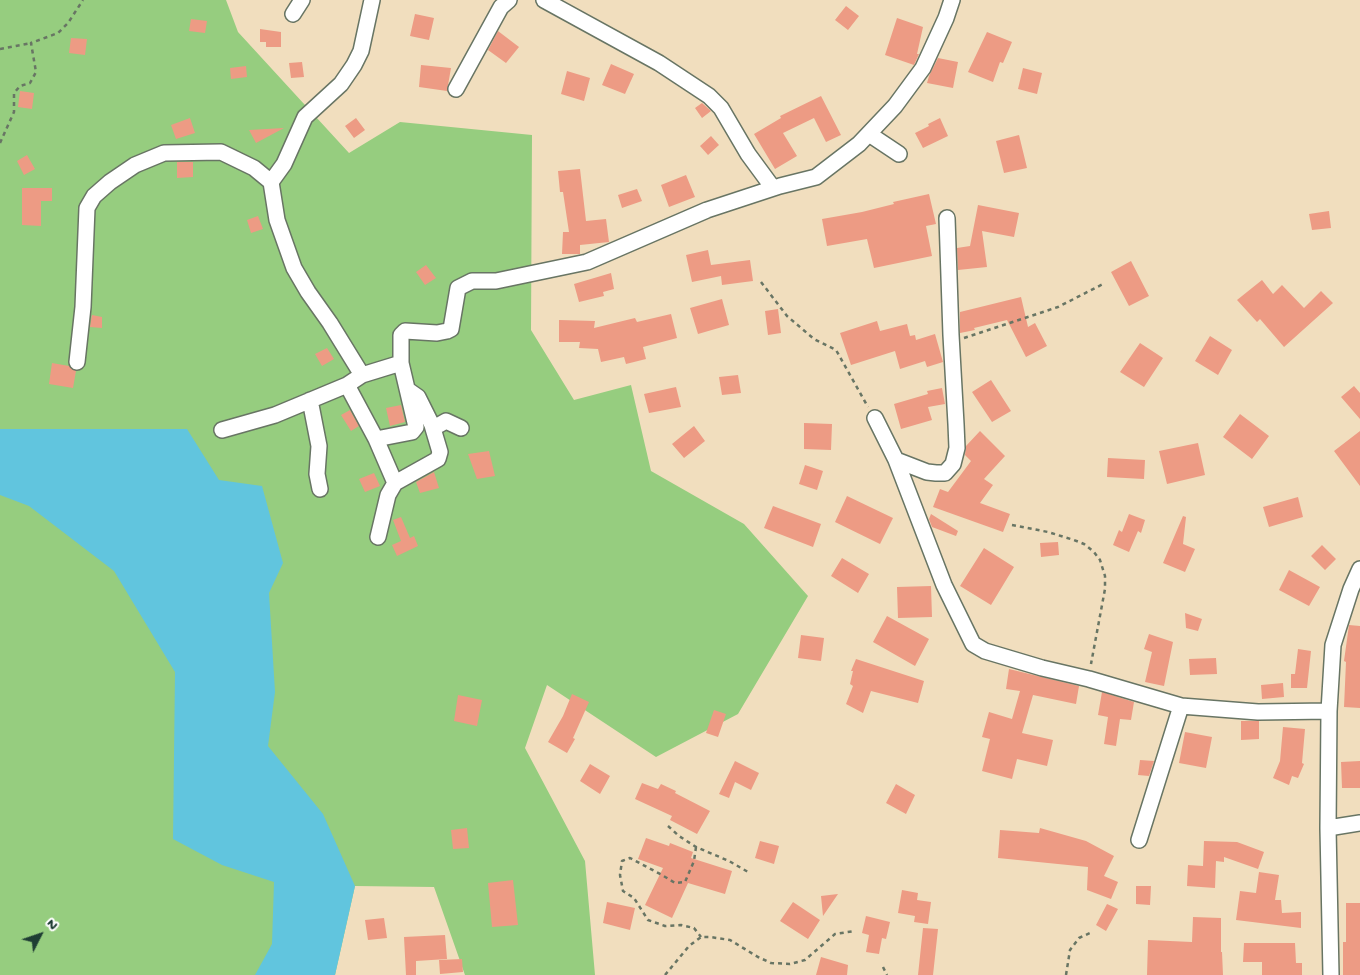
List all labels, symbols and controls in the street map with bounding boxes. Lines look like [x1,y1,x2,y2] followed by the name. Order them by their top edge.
[15,910,65,960] north arrow
[42,916,61,934] text: N

